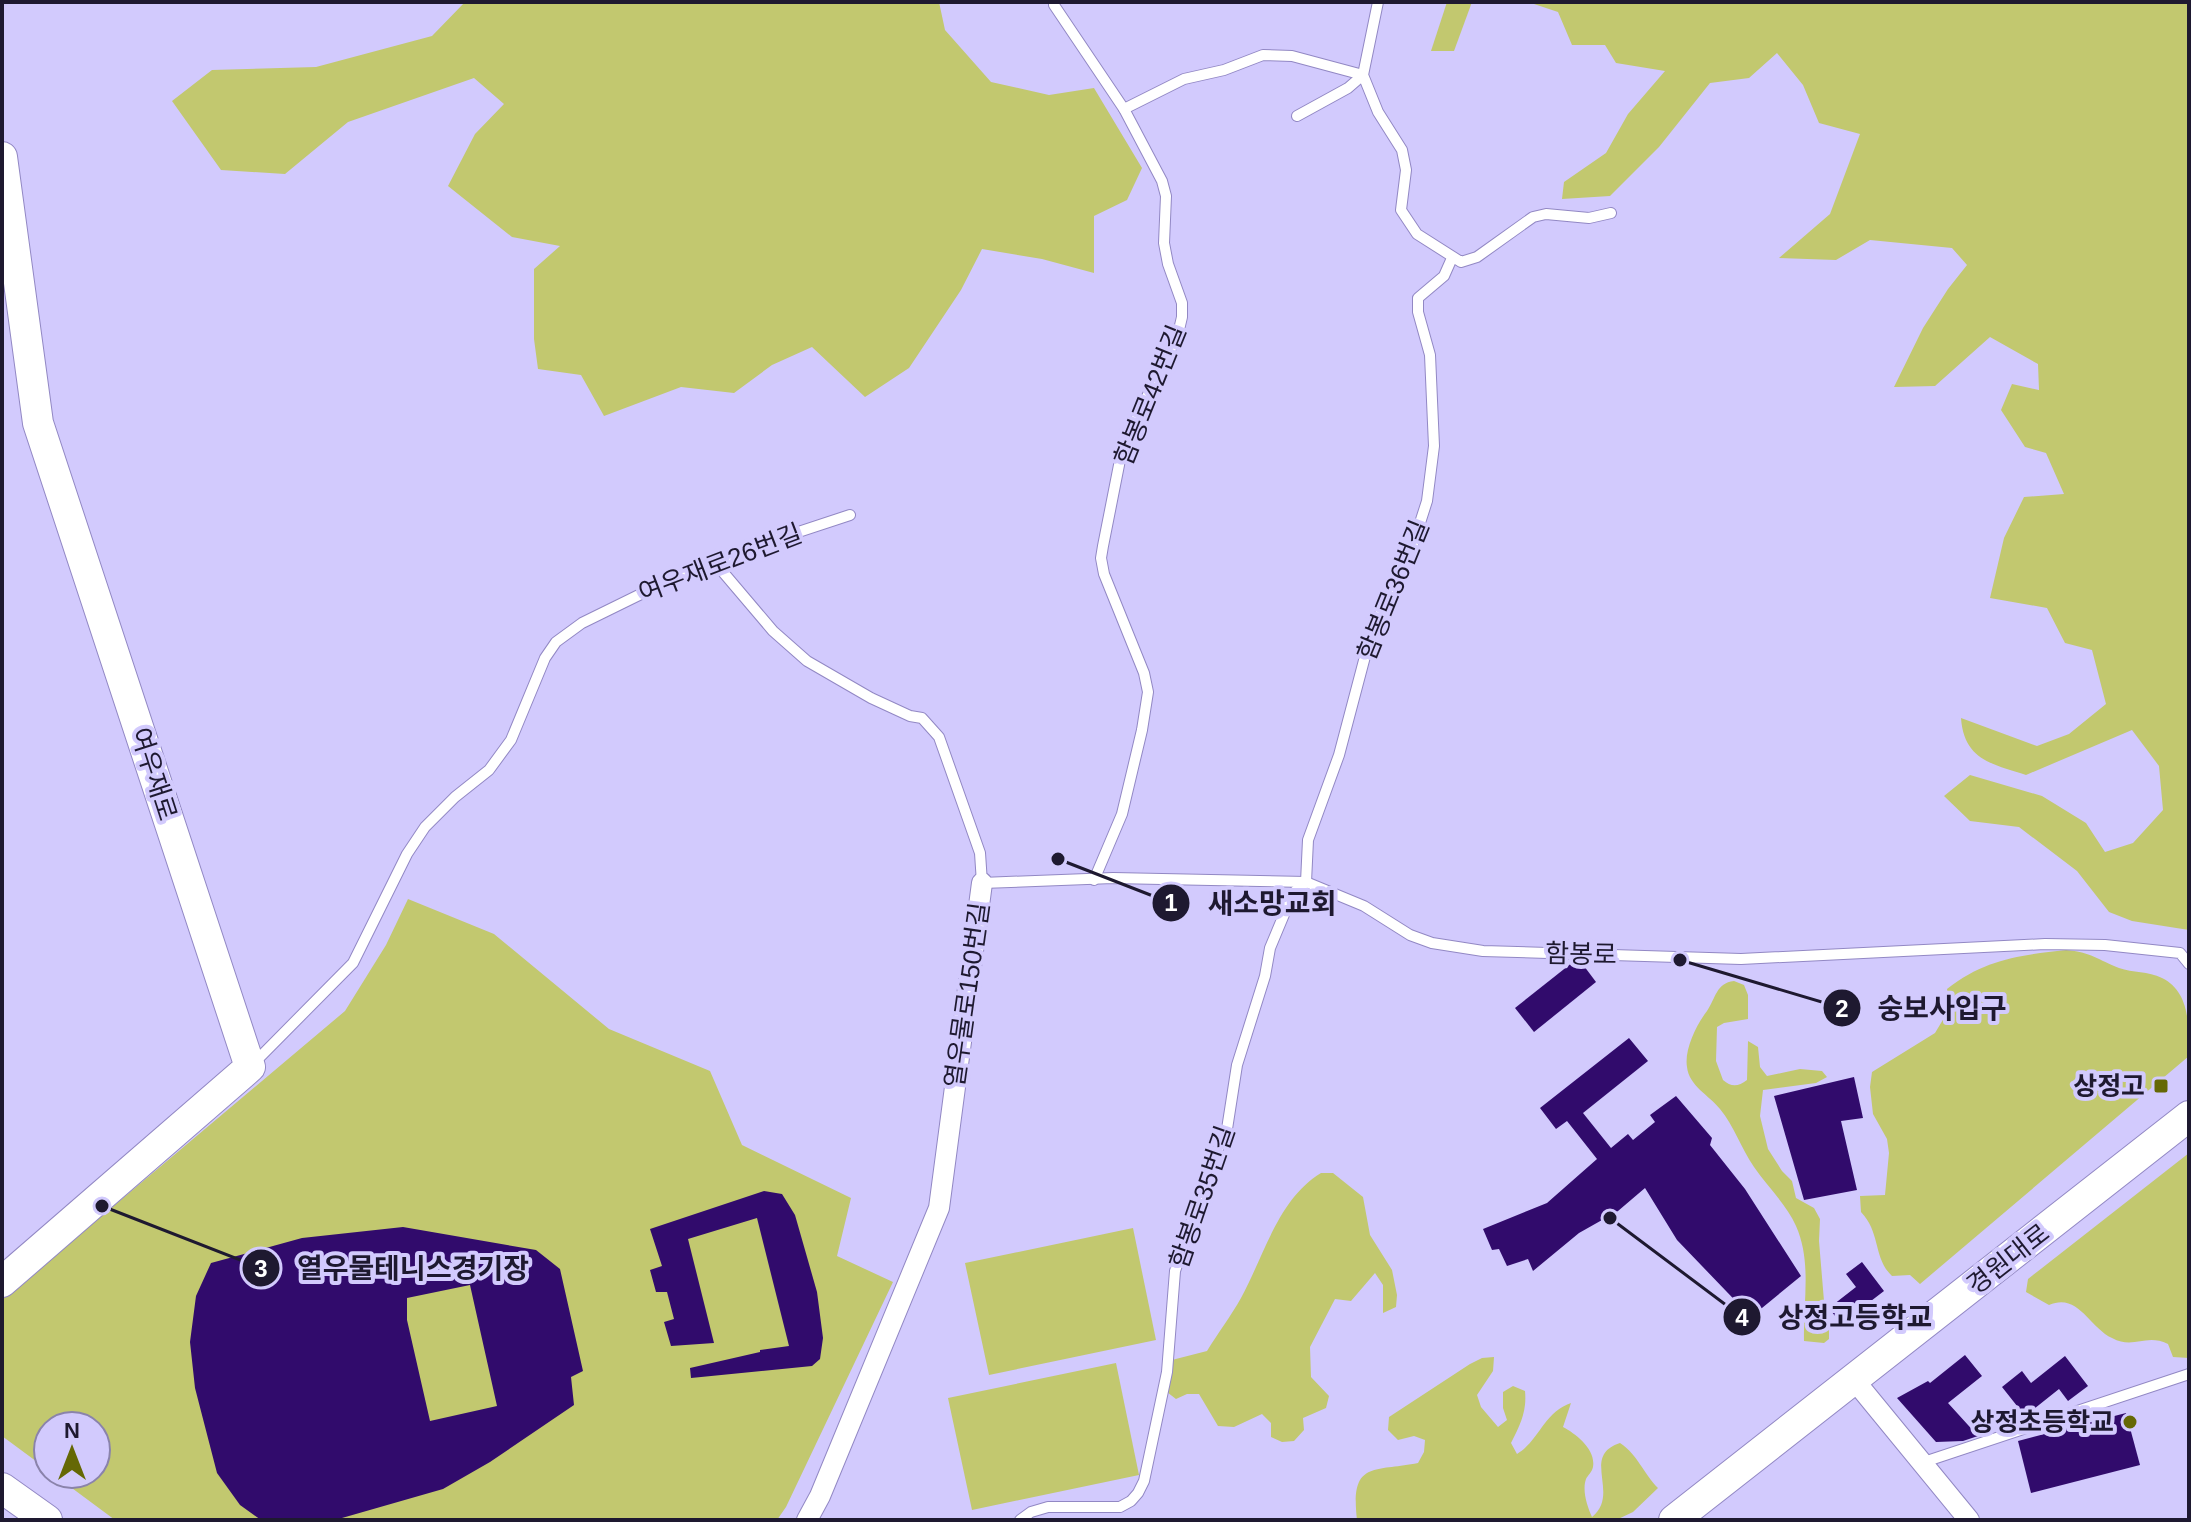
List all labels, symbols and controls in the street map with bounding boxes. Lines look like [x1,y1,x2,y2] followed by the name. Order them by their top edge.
[1108,321,1192,469] street label: 함봉로42번길
[1351,516,1435,664] street label: 함봉로36번길
[634,518,806,608] street label: 여우재로26번길
[125,724,183,824] street label: 여우재로
[1151,877,1352,929] callout: 새소망교회
[1208,888,1336,919] text: 새소망교회
[1164,889,1178,916] text: 1
[939,900,995,1090] street label: 열우물로150번길
[1545,938,1617,970] street label: 함봉로
[1822,982,2022,1034] callout: 숭보사입구
[1878,993,2006,1024] text: 숭보사입구
[1835,995,1849,1022] text: 2
[2073,1071,2145,1101] place label: 상정고
[2152,1077,2170,1095] marker: 상정고
[1164,1122,1240,1272] street label: 함봉로35번길
[1961,1218,2055,1300] street label: 경원대로
[241,1242,545,1294] callout: 열우물테니스경기장
[297,1253,529,1284] text: 열우물테니스경기장
[254,1255,268,1282] text: 3
[1722,1291,1948,1343] callout: 상정고등학교
[1778,1302,1932,1333] text: 상정고등학교
[1735,1304,1749,1331] text: 4
[1970,1407,2114,1437] place label: 상정초등학교
[32,1410,112,1490] north arrow
[2121,1413,2139,1431] marker: 상정초등학교
[64,1418,80,1443] text: N

